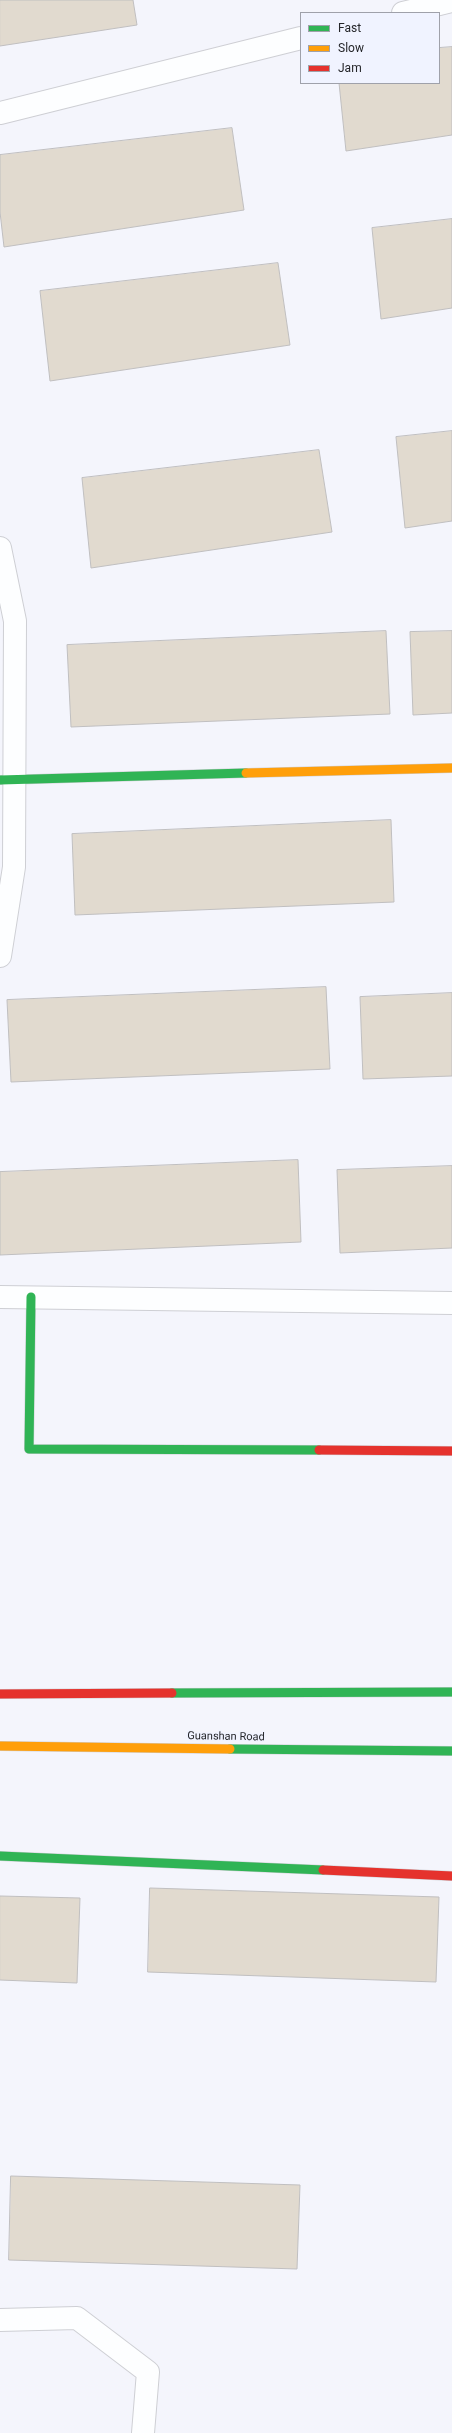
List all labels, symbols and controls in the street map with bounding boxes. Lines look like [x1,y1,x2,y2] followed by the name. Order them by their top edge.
[300,12,440,84] legend
[338,21,361,35] text: Fast
[338,41,364,55] text: Slow
[338,61,362,75] text: Jam
[187,1730,265,1744] street label: Guanshan Road

